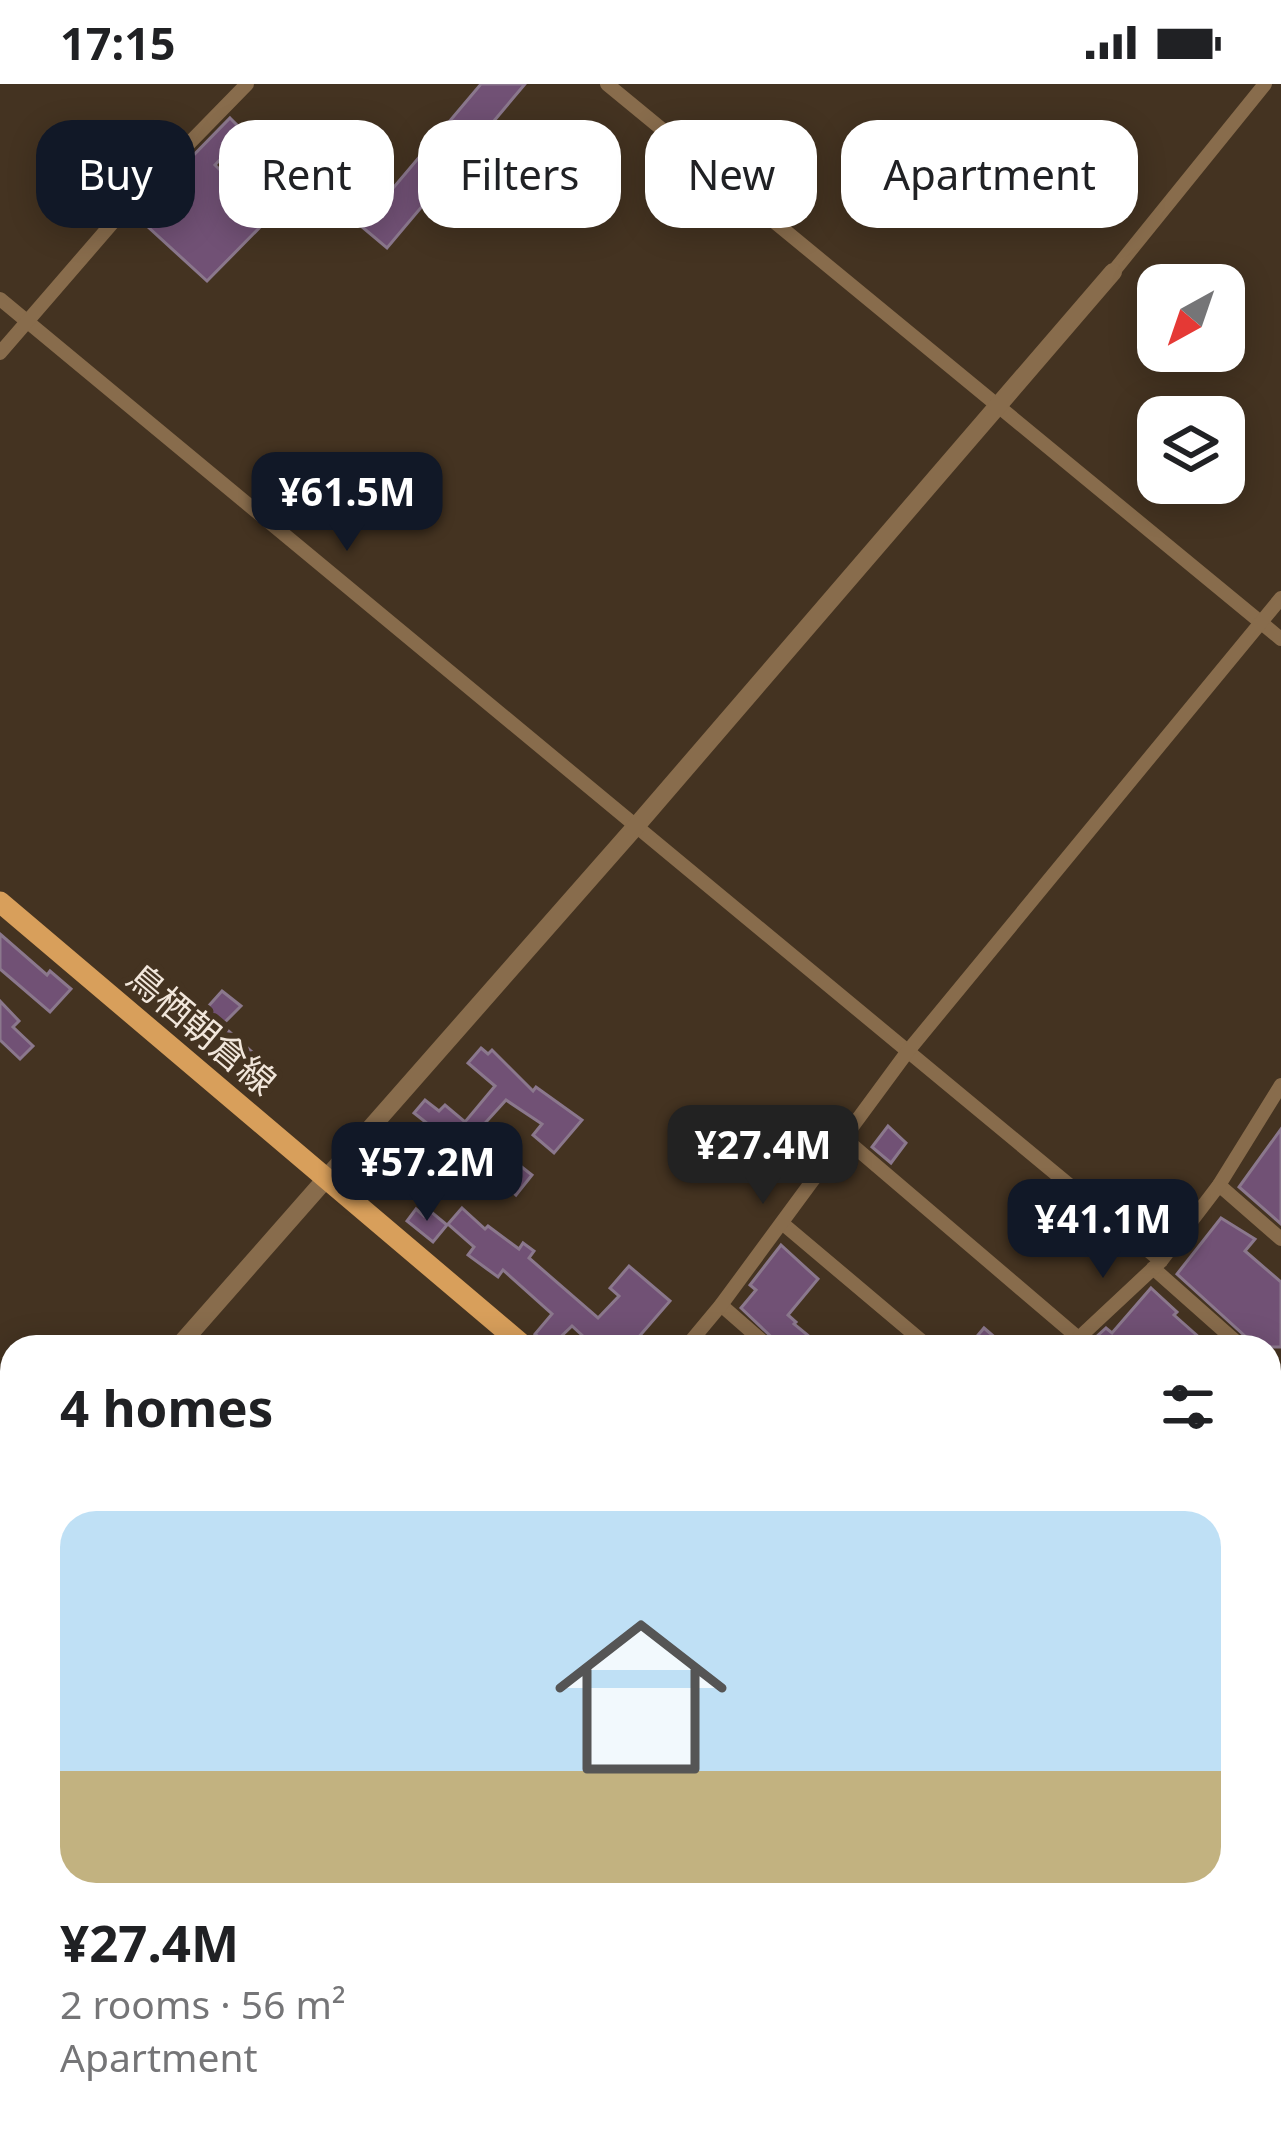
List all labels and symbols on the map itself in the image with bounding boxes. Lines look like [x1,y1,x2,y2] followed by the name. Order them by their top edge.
[1137,264,1245,372] north arrow
[249,452,445,554] pin: ¥61.5M
[117,952,287,1106] street label: 鳥栖朝倉線
[665,1105,861,1207] pin: ¥27.4M
[329,1122,525,1224] pin: ¥57.2M
[1005,1179,1201,1281] pin: ¥41.1M

